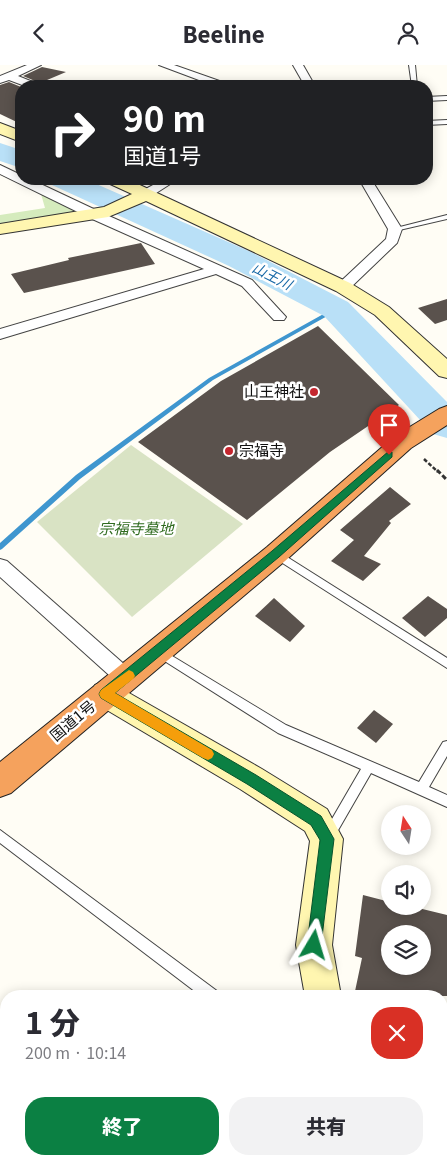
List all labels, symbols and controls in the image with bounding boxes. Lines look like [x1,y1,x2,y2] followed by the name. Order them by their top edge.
[182,17,265,49] text: Beeline
[25,19,53,47] icon: back
[394,19,422,47] icon: person
[123,91,206,142] text: 90 m
[40,100,105,165] icon: right
[123,138,201,170] text: 国道1号
[249,257,297,294] water label: 山王川
[244,380,304,401] place label: 山王神社
[308,386,320,398] marker: 山王神社
[368,404,410,455] pin
[375,411,403,439] icon: arrive
[239,439,284,460] place label: 宗福寺
[223,445,235,457] marker: 宗福寺
[98,517,175,538] park label: 宗福寺墓地
[45,695,99,745] street label: 国道1号
[381,805,431,855] north arrow
[381,805,431,975] map controls
[381,865,431,915] button: sound
[287,918,339,970] position arrow
[381,925,431,975] button: layers
[25,999,80,1043] text: 1 分
[371,1007,423,1059] button: close
[25,1040,126,1064] text: 200 m · 10:14
[25,1097,219,1155] button: 終了
[229,1097,423,1155] button: 共有

